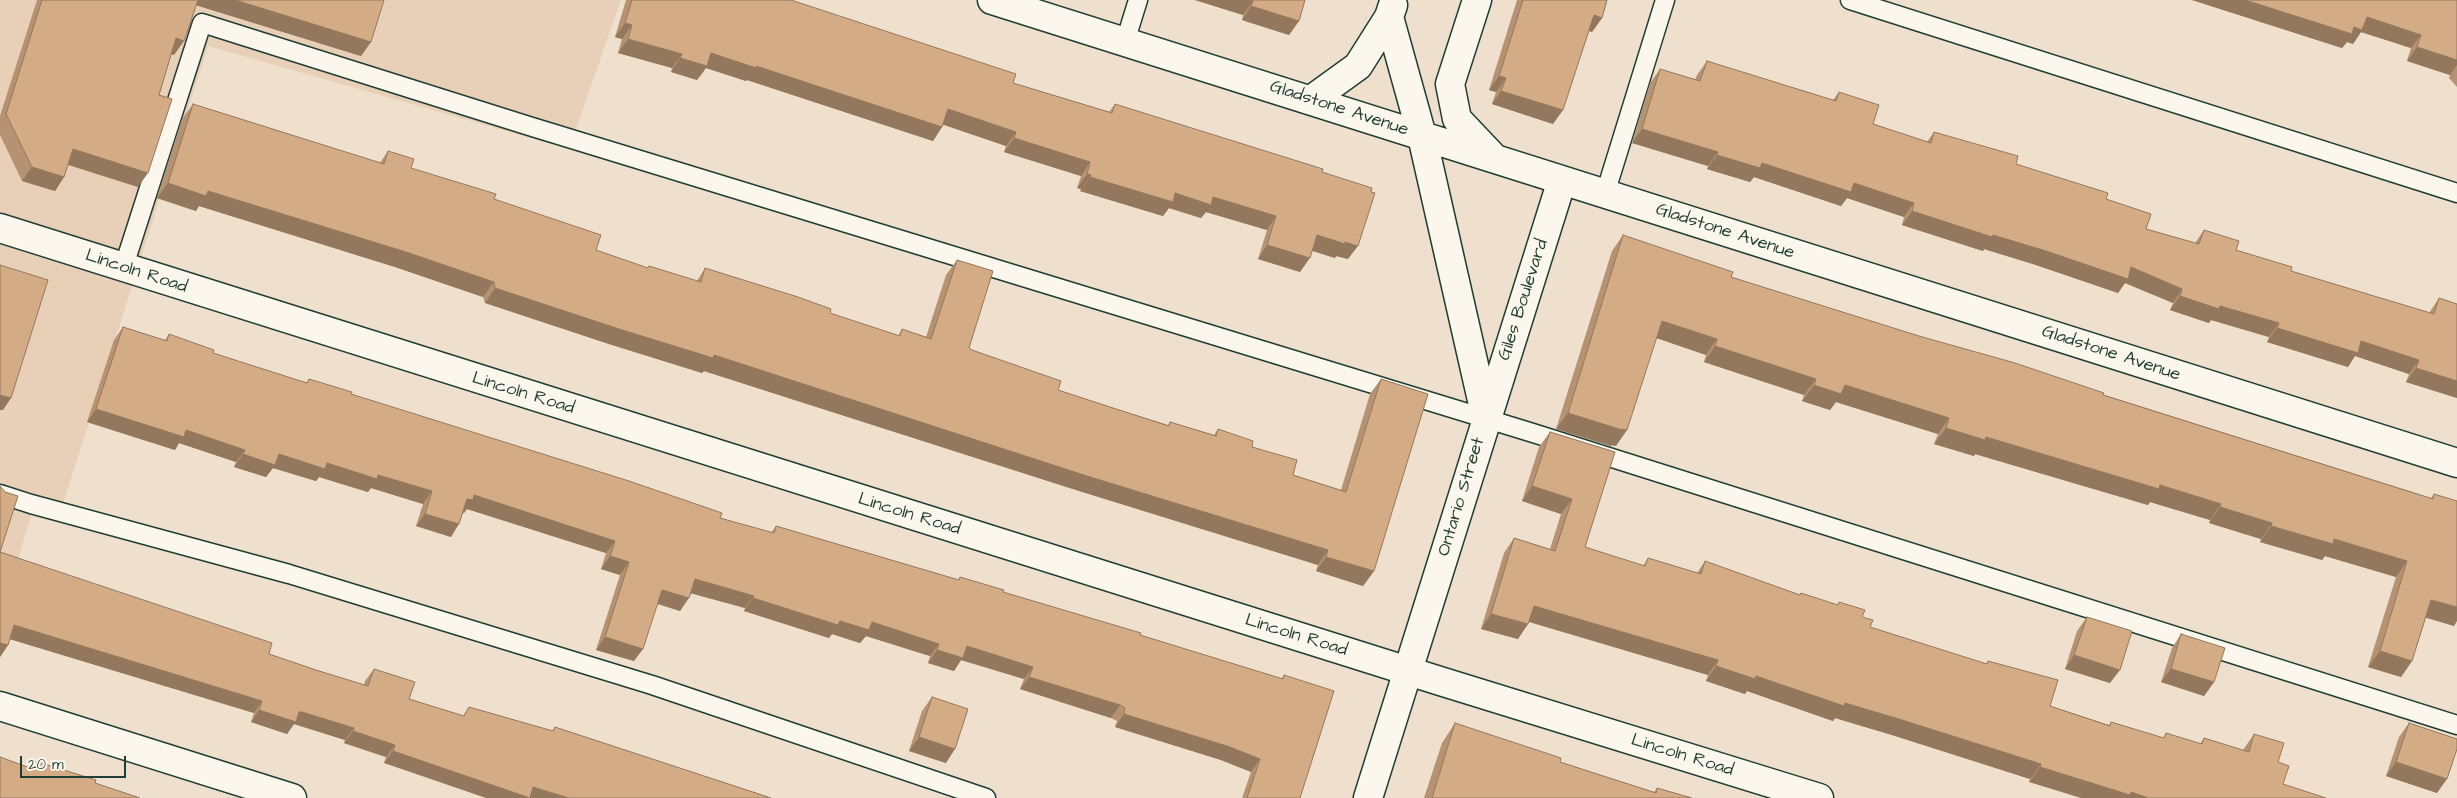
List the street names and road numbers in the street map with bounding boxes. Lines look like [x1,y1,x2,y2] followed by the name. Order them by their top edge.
[1267,76,1411,142] street label: Gladstone Avenue
[1653,199,1797,265] street label: Gladstone Avenue
[1494,237,1554,363] street label: Giles Boulevard
[82,245,190,299] street label: Lincoln Road
[2039,321,2183,387] street label: Gladstone Avenue
[469,368,577,420] street label: Lincoln Road
[1434,435,1490,559] street label: Ontario Street
[855,489,963,541] street label: Lincoln Road
[1242,610,1350,662] street label: Lincoln Road
[1628,730,1736,782] street label: Lincoln Road

